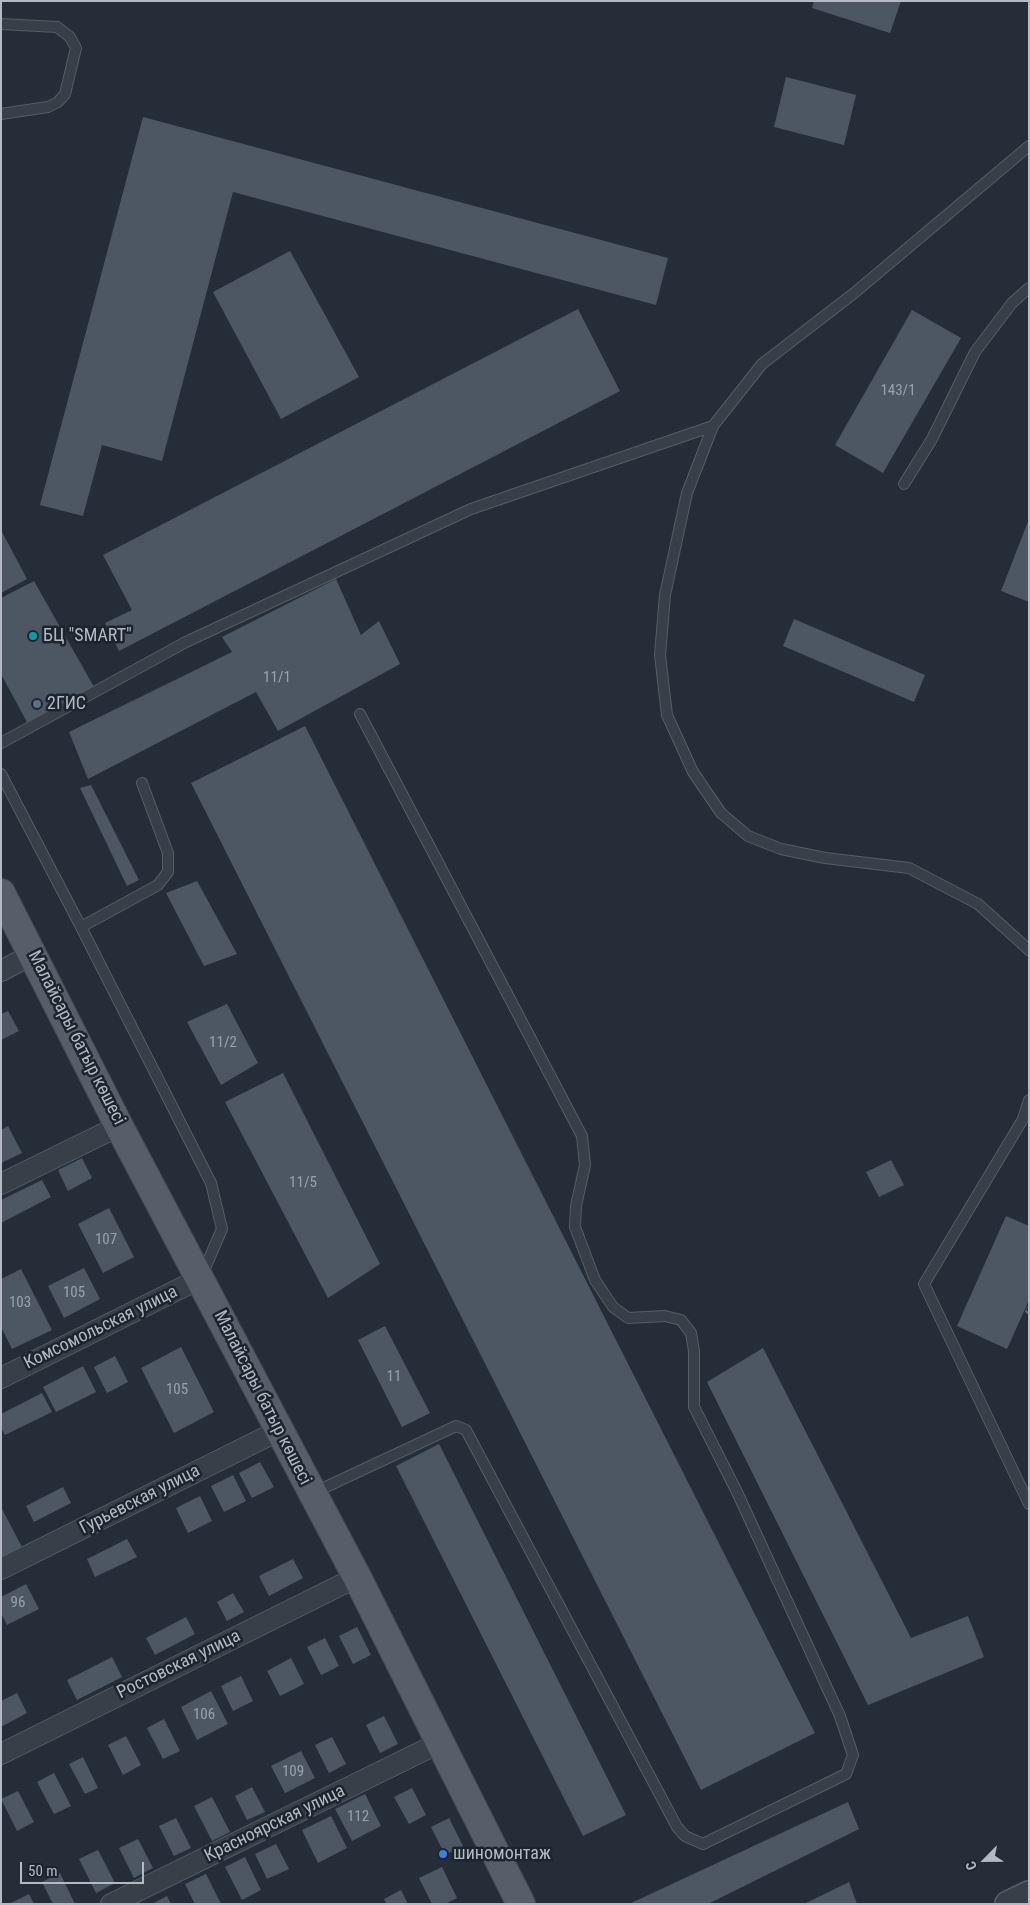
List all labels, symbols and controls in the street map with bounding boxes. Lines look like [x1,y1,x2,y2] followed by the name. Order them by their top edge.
[880,382,916,400] house number: 143/1
[43,625,132,647] place label: БЦ "SMART"
[27,630,39,642] marker: БЦ "SMART"
[263,669,291,687] house number: 11/1
[47,693,86,715] place label: 2ГИС
[31,698,43,710] marker: 2ГИС
[23,947,129,1129] street label: Малайсары батыр көшесі
[209,1034,237,1052] house number: 11/2
[289,1174,317,1192] house number: 11/5
[95,1231,117,1249] house number: 107
[21,1281,181,1375] street label: Комсомольская улица
[63,1284,85,1302] house number: 105
[9,1294,31,1312] house number: 103
[209,1307,315,1489] street label: Малайсары батыр көшесі
[387,1368,401,1386] house number: 11
[166,1381,188,1399] house number: 105
[76,1460,204,1540] street label: Гурьевская улица
[11,1594,25,1612] house number: 96
[114,1626,244,1704] street label: Ростовская улица
[193,1706,215,1724] house number: 106
[282,1763,304,1781] house number: 109
[201,1781,349,1867] street label: Красноярская улица
[347,1808,369,1826] house number: 112
[960,1835,1010,1885] north arrow
[453,1843,551,1865] place label: шиномонтаж
[437,1848,449,1860] marker: шиномонтаж
[22,1852,146,1884] scale bar
[962,1859,980,1873] text: С
[28,1862,58,1880] text: 50 m

